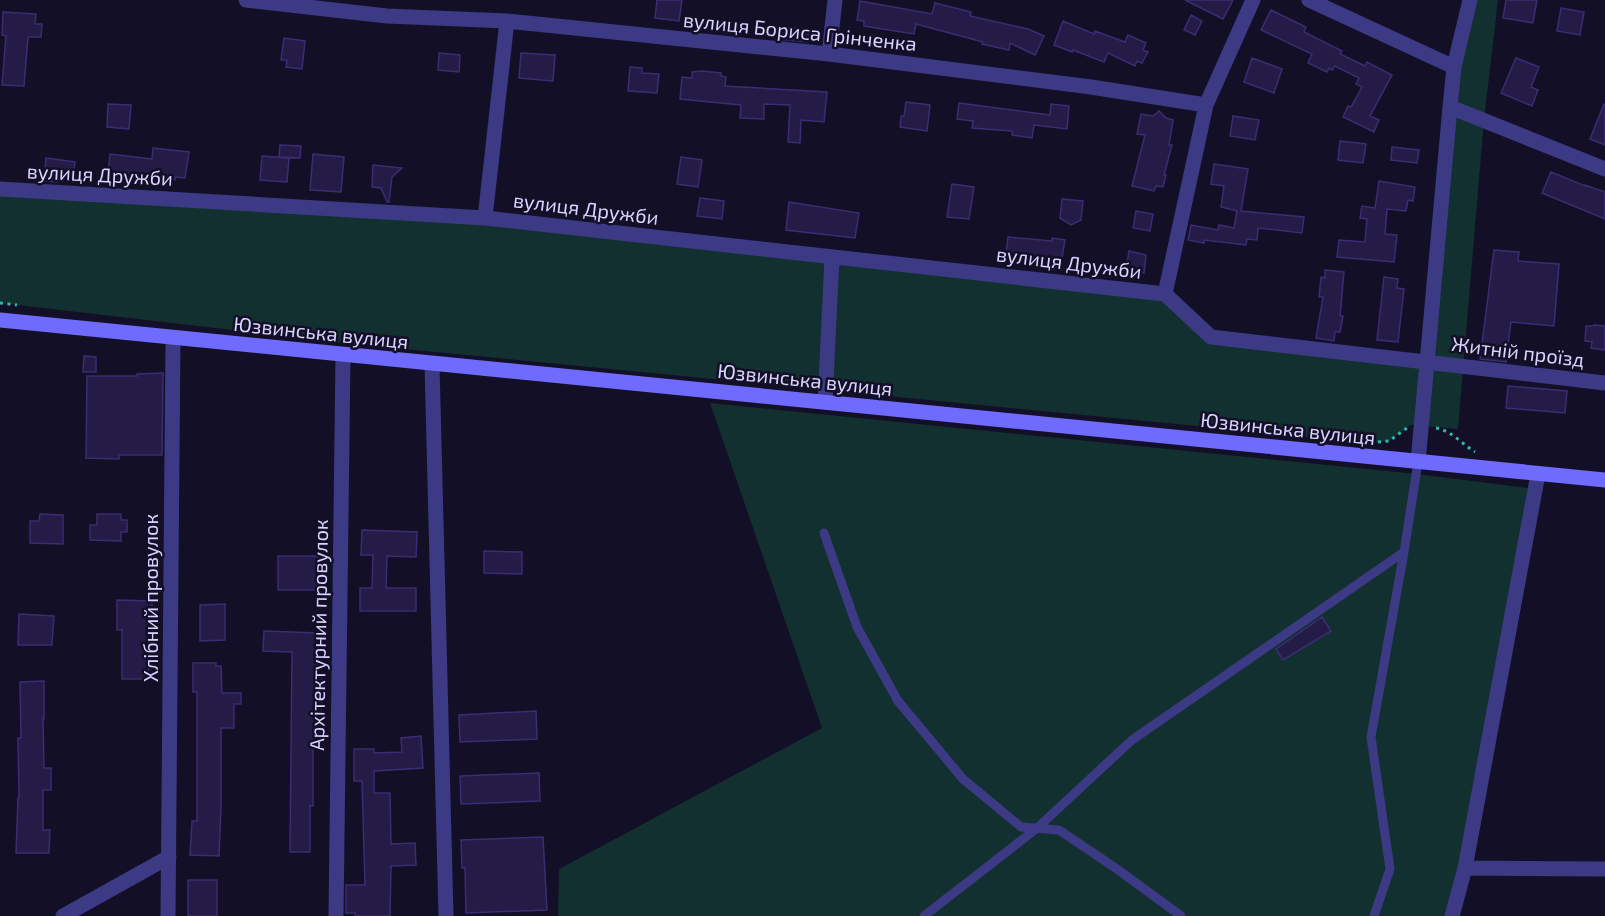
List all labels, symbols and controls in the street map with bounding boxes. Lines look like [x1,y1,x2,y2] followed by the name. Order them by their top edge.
[682,7,918,56] street label: вулиця Бориса Грінченка
[26,158,174,191] street label: вулиця Дружби
[512,187,660,230] street label: вулиця Дружби
[995,241,1143,284] street label: вулиця Дружби
[232,311,410,354] street label: Юзвинська вулиця
[1450,331,1586,371] street label: Житній проїзд
[716,358,894,401] street label: Юзвинська вулиця
[1199,407,1377,450] street label: Юзвинська вулиця
[138,513,163,682] street label: Хлібний провулок
[304,519,333,751] street label: Архітектурний провулок

